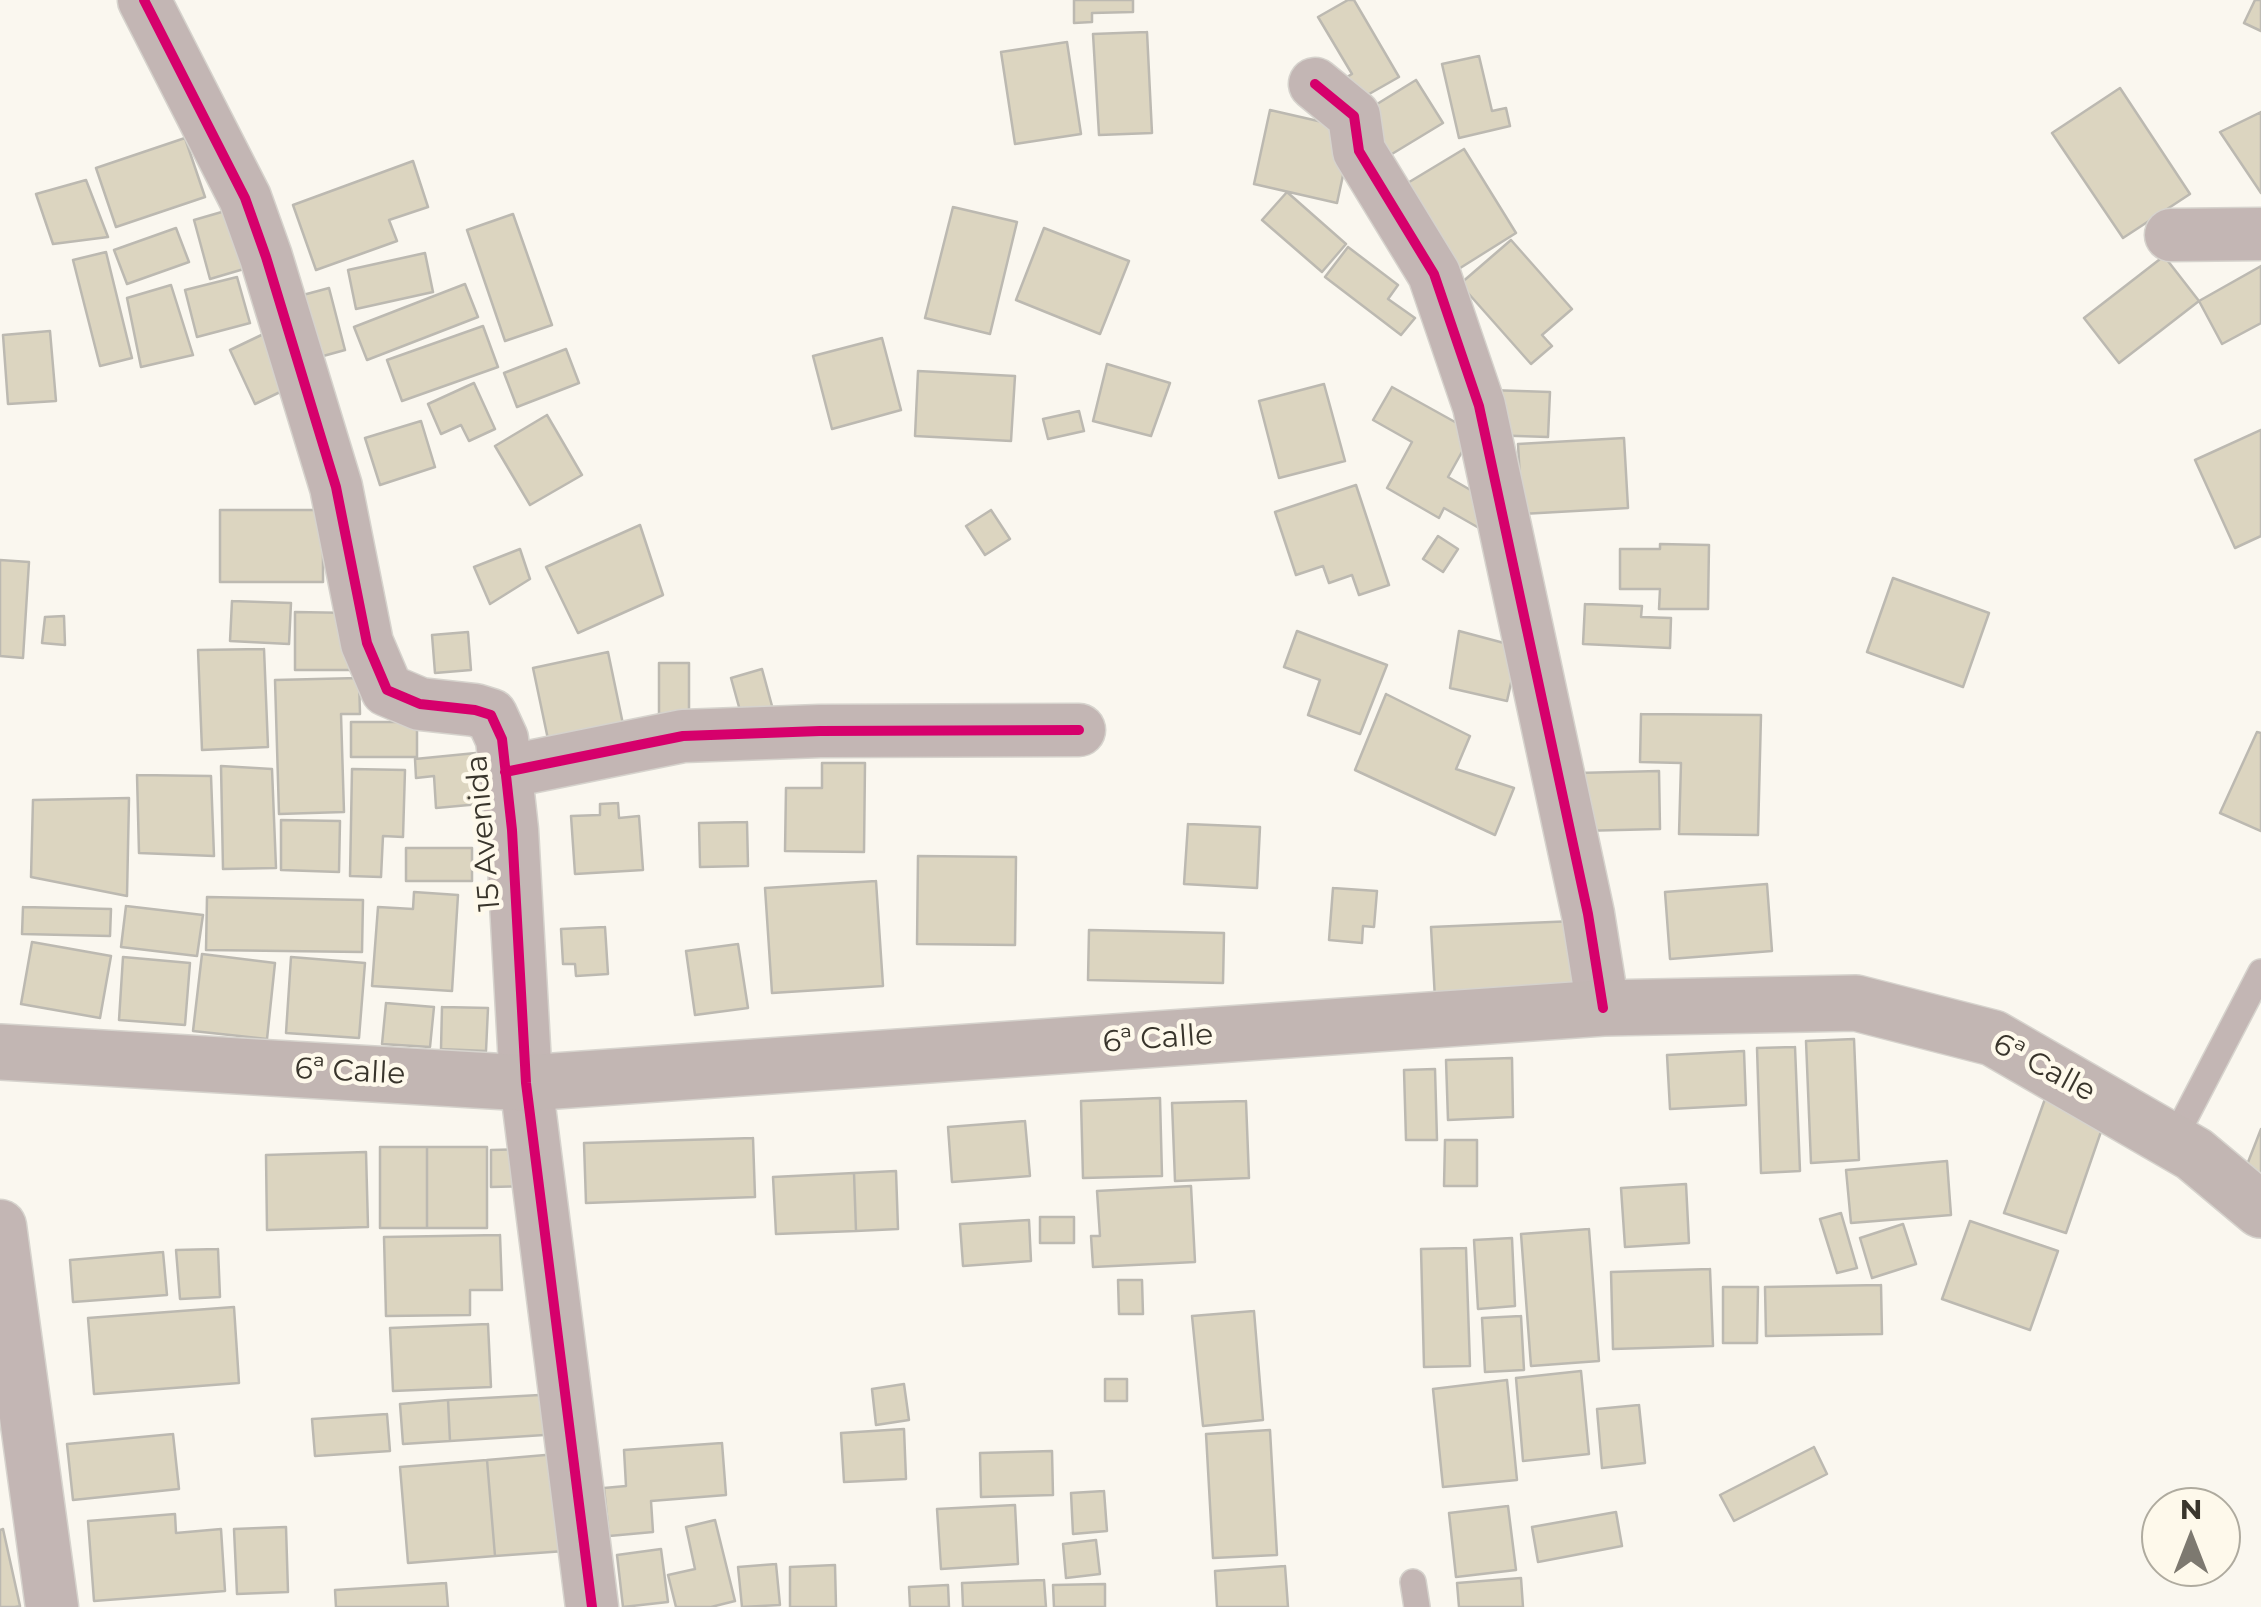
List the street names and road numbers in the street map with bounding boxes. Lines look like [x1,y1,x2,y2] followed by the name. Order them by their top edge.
[459,753,509,913] street label: 15 Avenida
[1102,1017,1214,1061] street label: 6ª Calle
[1987,1026,2101,1110] street label: 6ª Calle
[294,1051,406,1093] street label: 6ª Calle

